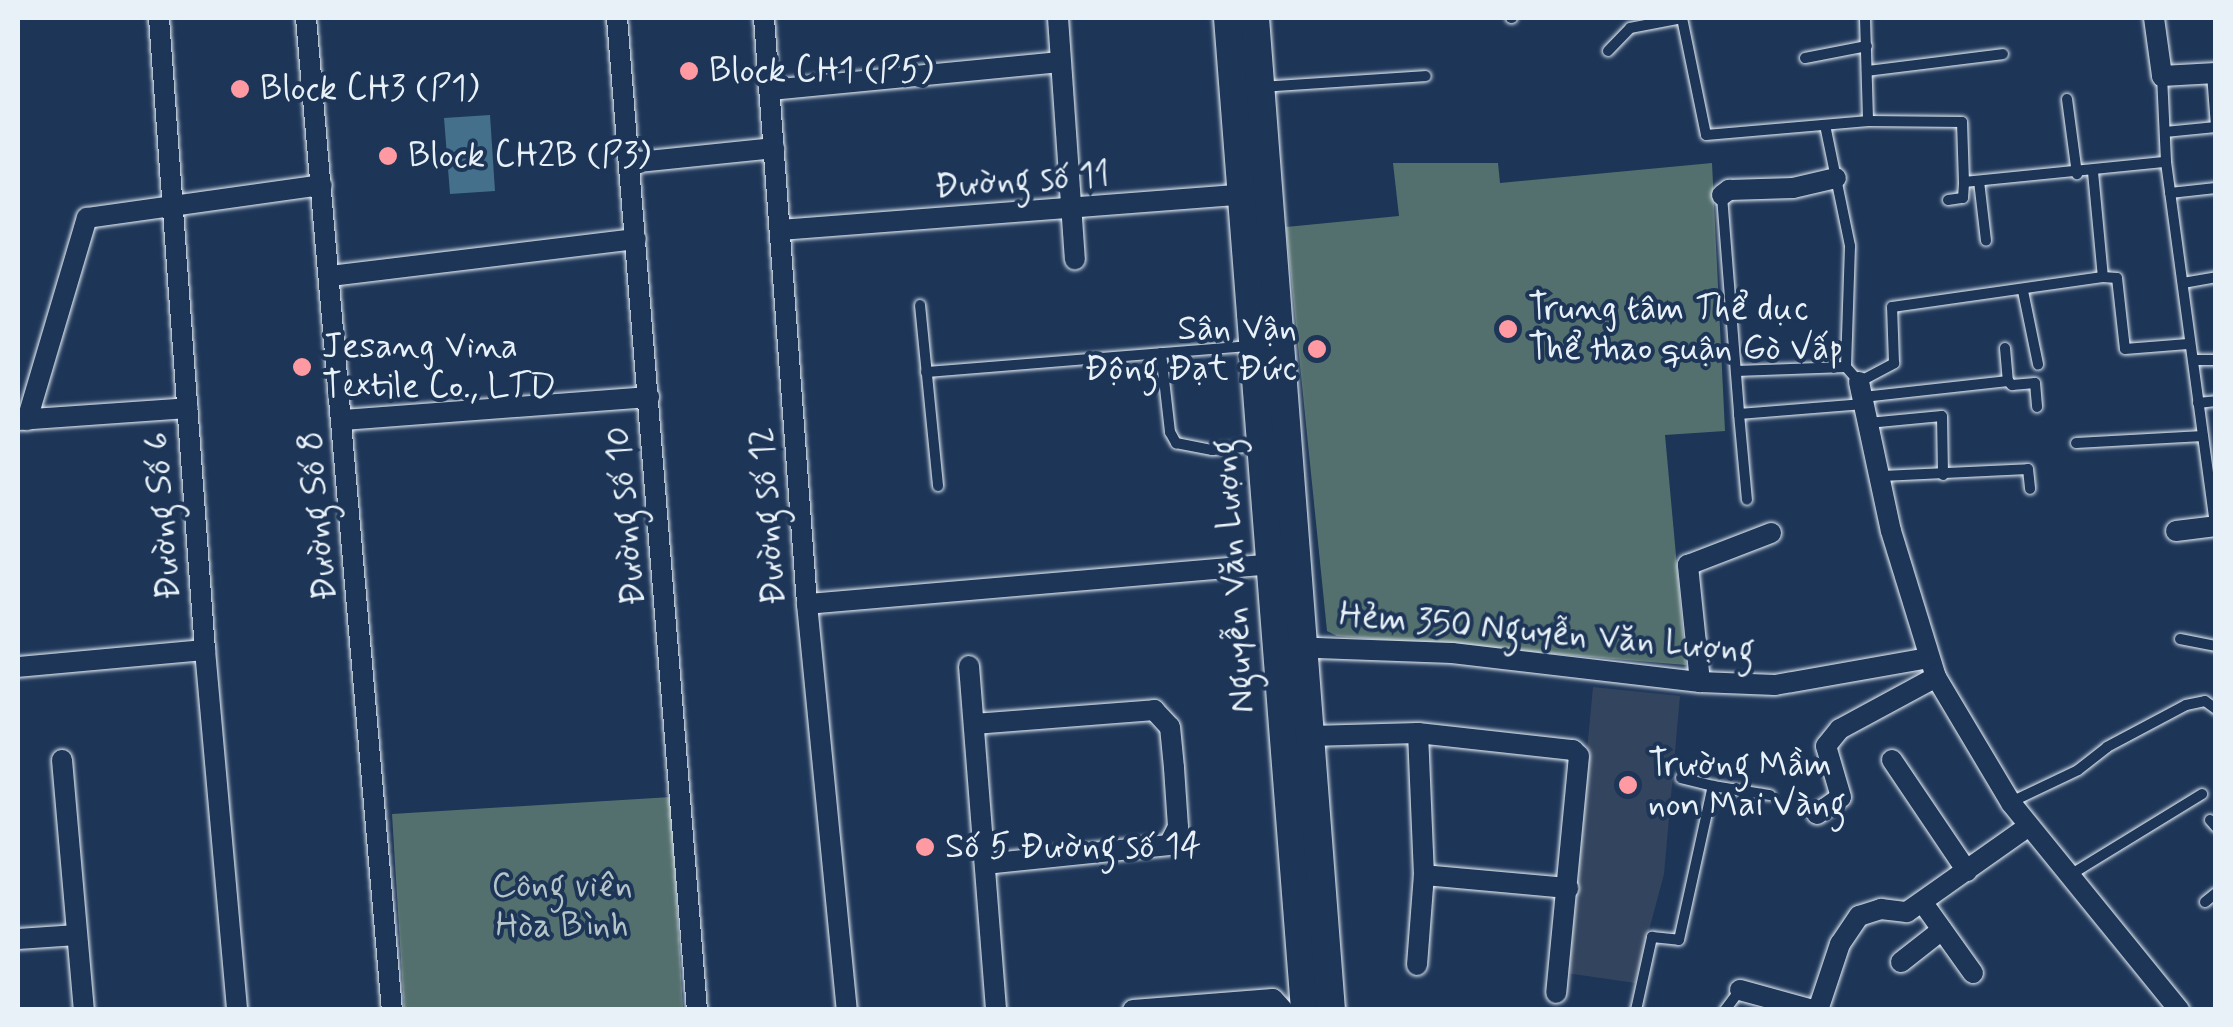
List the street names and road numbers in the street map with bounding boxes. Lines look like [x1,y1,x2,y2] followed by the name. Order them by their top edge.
[932,154,1112,208] street label: Đường số 11
[597,424,655,608] street label: Đường số 10
[741,425,795,607] street label: Đường số 12
[290,429,346,603] street label: Đường Số 8
[136,431,190,601] street label: Đường Số 6
[1203,436,1265,716] street label: Nguyễn Văn Lượng
[1336,594,1758,672] street label: Hẻm 350 Nguyễn Văn Lượng

